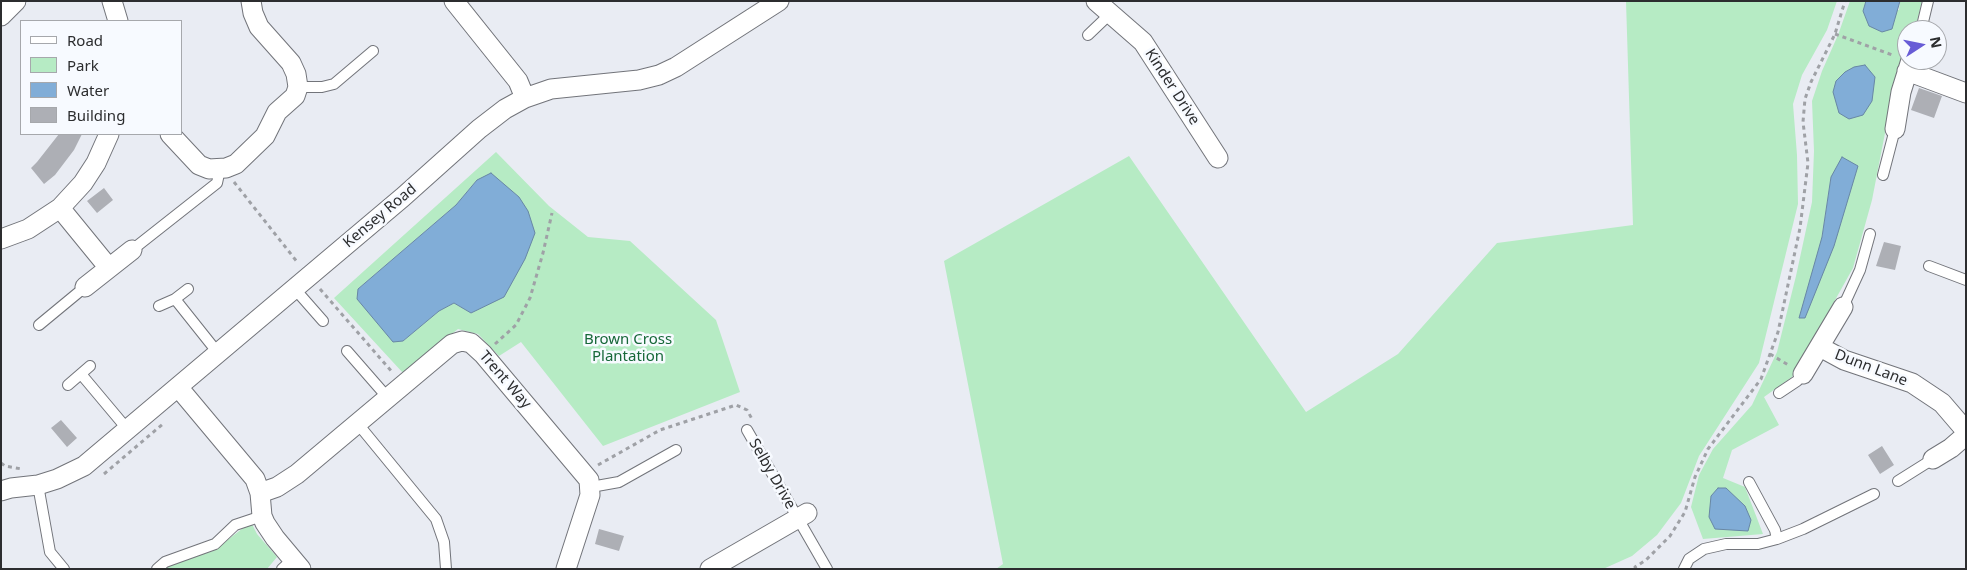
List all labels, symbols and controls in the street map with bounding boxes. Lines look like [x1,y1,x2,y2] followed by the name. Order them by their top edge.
[20,20,182,135] legend
[1897,20,1947,70] north arrow
[67,30,103,50] text: Road
[1926,35,1947,50] text: N
[1141,45,1203,129] street label: Kinder Drive
[67,55,99,75] text: Park
[67,80,109,100] text: Water
[67,105,125,125] text: Building
[340,180,420,252] street label: Kensey Road
[584,331,672,366] park label: Brown Cross Plantation
[1832,346,1910,390] street label: Dunn Lane
[475,348,535,412] street label: Trent Way
[745,436,799,512] street label: Selby Drive

